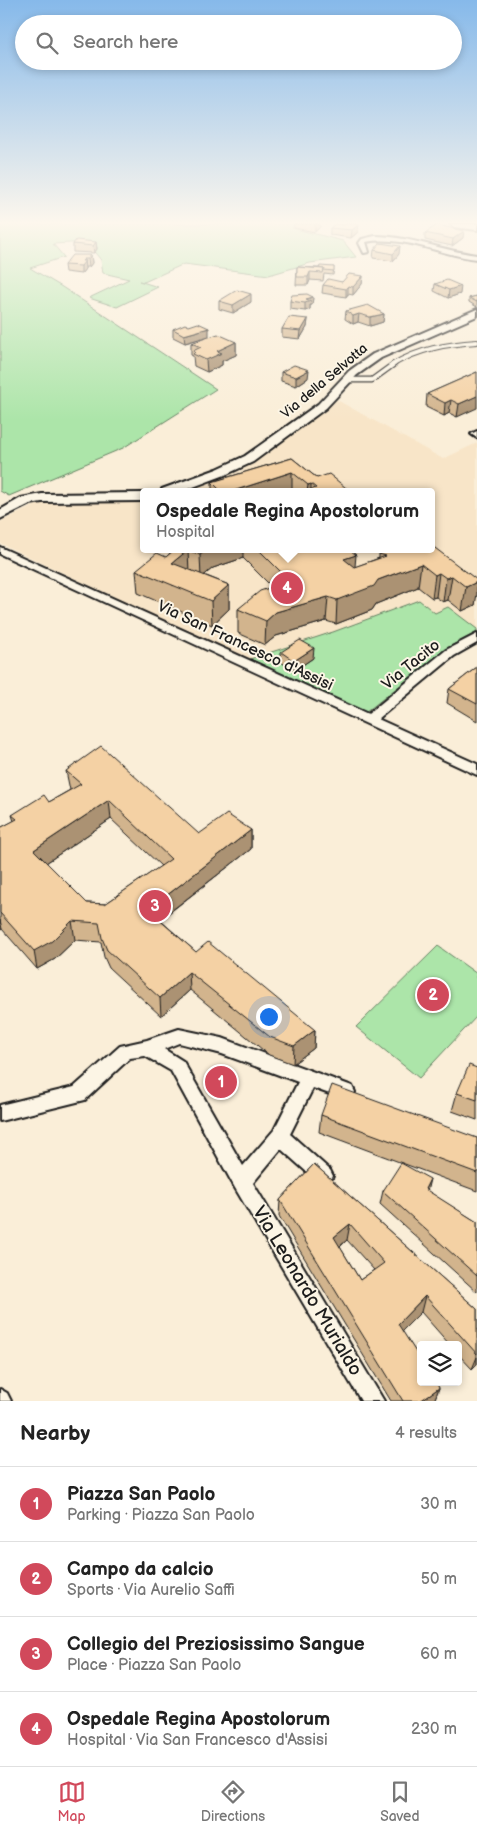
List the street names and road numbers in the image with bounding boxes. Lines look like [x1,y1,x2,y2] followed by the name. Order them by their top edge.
[277,340,371,422] street label: Via della Selvotta
[154,597,336,695] street label: Via San Francesco d'Assisi
[378,636,444,694] street label: Via Tacito
[247,1202,367,1380] street label: Via Leonardo Murialdo

